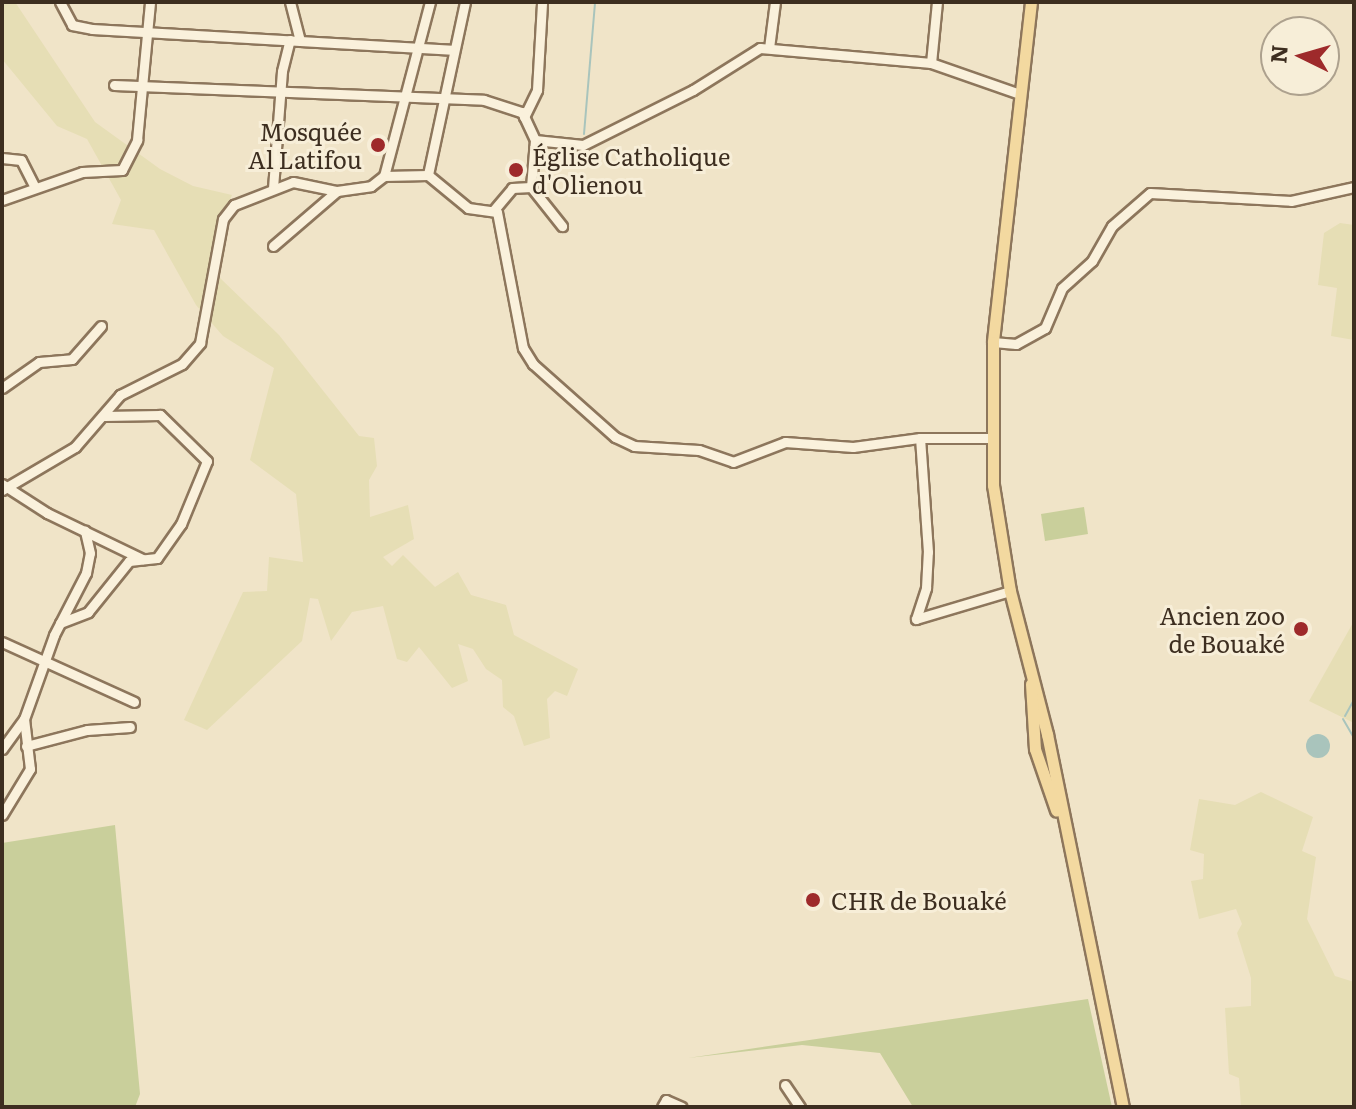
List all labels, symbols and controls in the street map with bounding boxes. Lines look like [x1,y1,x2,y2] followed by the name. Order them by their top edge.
[1260,16,1340,96] north arrow
[1260,43,1295,65] text: N
[248,117,362,173] place label: Mosquée Al Latifou
[369,136,387,154] marker: Mosquée Al Latifou
[532,142,730,198] place label: Église Catholique d'Olienou
[507,161,525,179] marker: Église Catholique d'Olienou
[1159,601,1285,657] place label: Ancien zoo de Bouaké
[1292,620,1310,638] marker: Ancien zoo de Bouaké
[831,886,1007,914] place label: CHR de Bouaké
[802,889,824,911] marker: CHR de Bouaké

